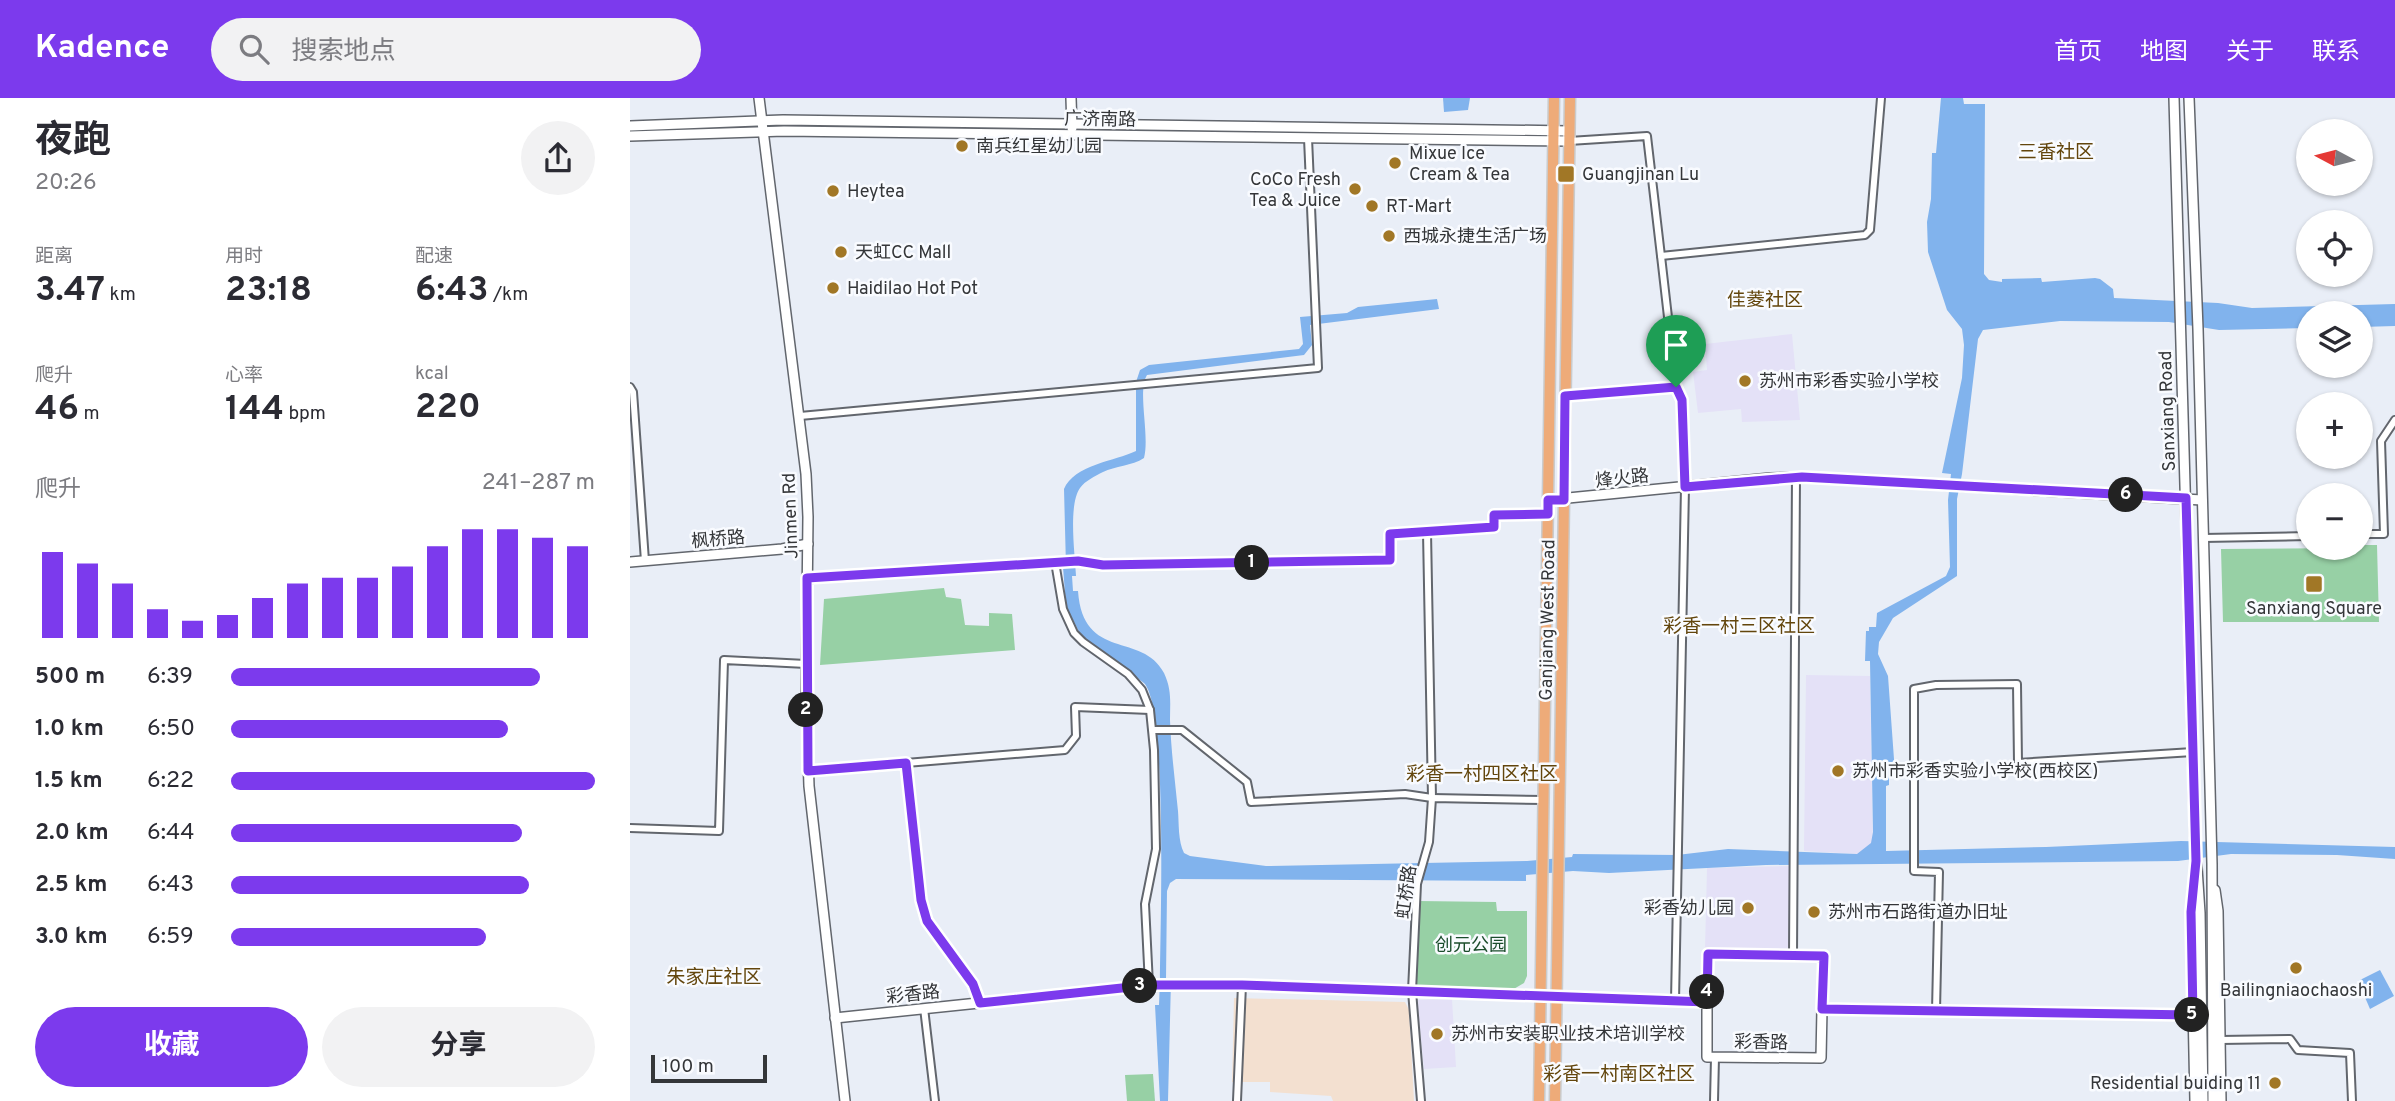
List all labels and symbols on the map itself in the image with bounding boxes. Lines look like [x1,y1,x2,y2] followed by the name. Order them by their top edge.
[1064,108,1136,133] street label: 广济南路
[2296,119,2373,196] north arrow
[976,136,1102,159] place label: 南兵红星幼儿园
[954,138,970,154] marker: 南兵红星幼儿园
[2018,141,2094,165] district label: 三香社区
[1409,143,1510,187] place label: Mixue Ice Cream & Tea
[1387,155,1403,171] marker: Mixue Ice Cream & Tea
[1556,164,1576,184] marker: Guangjinan Lu
[1582,164,1699,187] place label: Guangjinan Lu
[1249,169,1341,213] place label: CoCo Fresh Tea & Juice
[847,181,904,204] place label: Heytea
[1347,181,1363,197] marker: CoCo Fresh Tea & Juice
[825,183,841,199] marker: Heytea
[1386,196,1452,219] place label: RT-Mart
[1364,198,1380,214] marker: RT-Mart
[1403,226,1547,249] place label: 西城永捷生活广场
[1381,228,1397,244] marker: 西城永捷生活广场
[855,242,951,265] place label: 天虹CC Mall
[833,244,849,260] marker: 天虹CC Mall
[847,278,978,301] place label: Haidilao Hot Pot
[825,280,841,296] marker: Haidilao Hot Pot
[1727,289,1803,313] district label: 佳菱社区
[1646,315,1706,387] pin
[2155,350,2182,472] street label: Sanxiang Road
[1759,371,1939,394] place label: 苏州市彩香实验小学校
[1737,373,1753,389] marker: 苏州市彩香实验小学校
[1594,465,1650,494] street label: 烽火路
[779,472,804,559] street label: Jinmen Rd
[2108,478,2144,512] pin: 6
[690,527,746,554] street label: 枫桥路
[1536,539,1561,701] street label: Ganjiang West Road
[1234,546,1270,580] pin: 1
[2304,574,2324,594] marker: Sanxiang Square
[2246,598,2382,621] place label: Sanxiang Square
[1663,615,1815,639] district label: 彩香一村三区社区
[788,692,824,728] pin: 2
[1852,761,2098,784] place label: 苏州市彩香实验小学校(西校区)
[1406,763,1558,787] district label: 彩香一村四区社区
[1830,763,1846,779] marker: 苏州市彩香实验小学校(西校区)
[1392,864,1423,921] street label: 虹桥路
[1644,898,1734,921] place label: 彩香幼儿园
[1740,900,1756,916] marker: 彩香幼儿园
[1828,902,2008,925] place label: 苏州市石路街道办旧址
[1806,904,1822,920] marker: 苏州市石路街道办旧址
[1435,935,1507,958] park label: 创元公园
[2288,960,2304,976] marker: Bailingniaochaoshi
[666,966,762,990] district label: 朱家庄社区
[1122,968,1158,1004] pin: 3
[1690,974,1724,1010] pin: 4
[2220,980,2372,1003] place label: Bailingniaochaoshi
[885,981,941,1010] street label: 彩香路
[2174,998,2210,1032] pin: 5
[1451,1024,1685,1047] place label: 苏州市安装职业技术培训学校
[1429,1026,1445,1042] marker: 苏州市安装职业技术培训学校
[1734,1032,1788,1055] street label: 彩香路
[651,1052,766,1084] scale bar
[1543,1063,1695,1087] district label: 彩香一村南区社区
[2090,1073,2261,1096] place label: Residential buiding 11
[2267,1075,2283,1091] marker: Residential buiding 11

